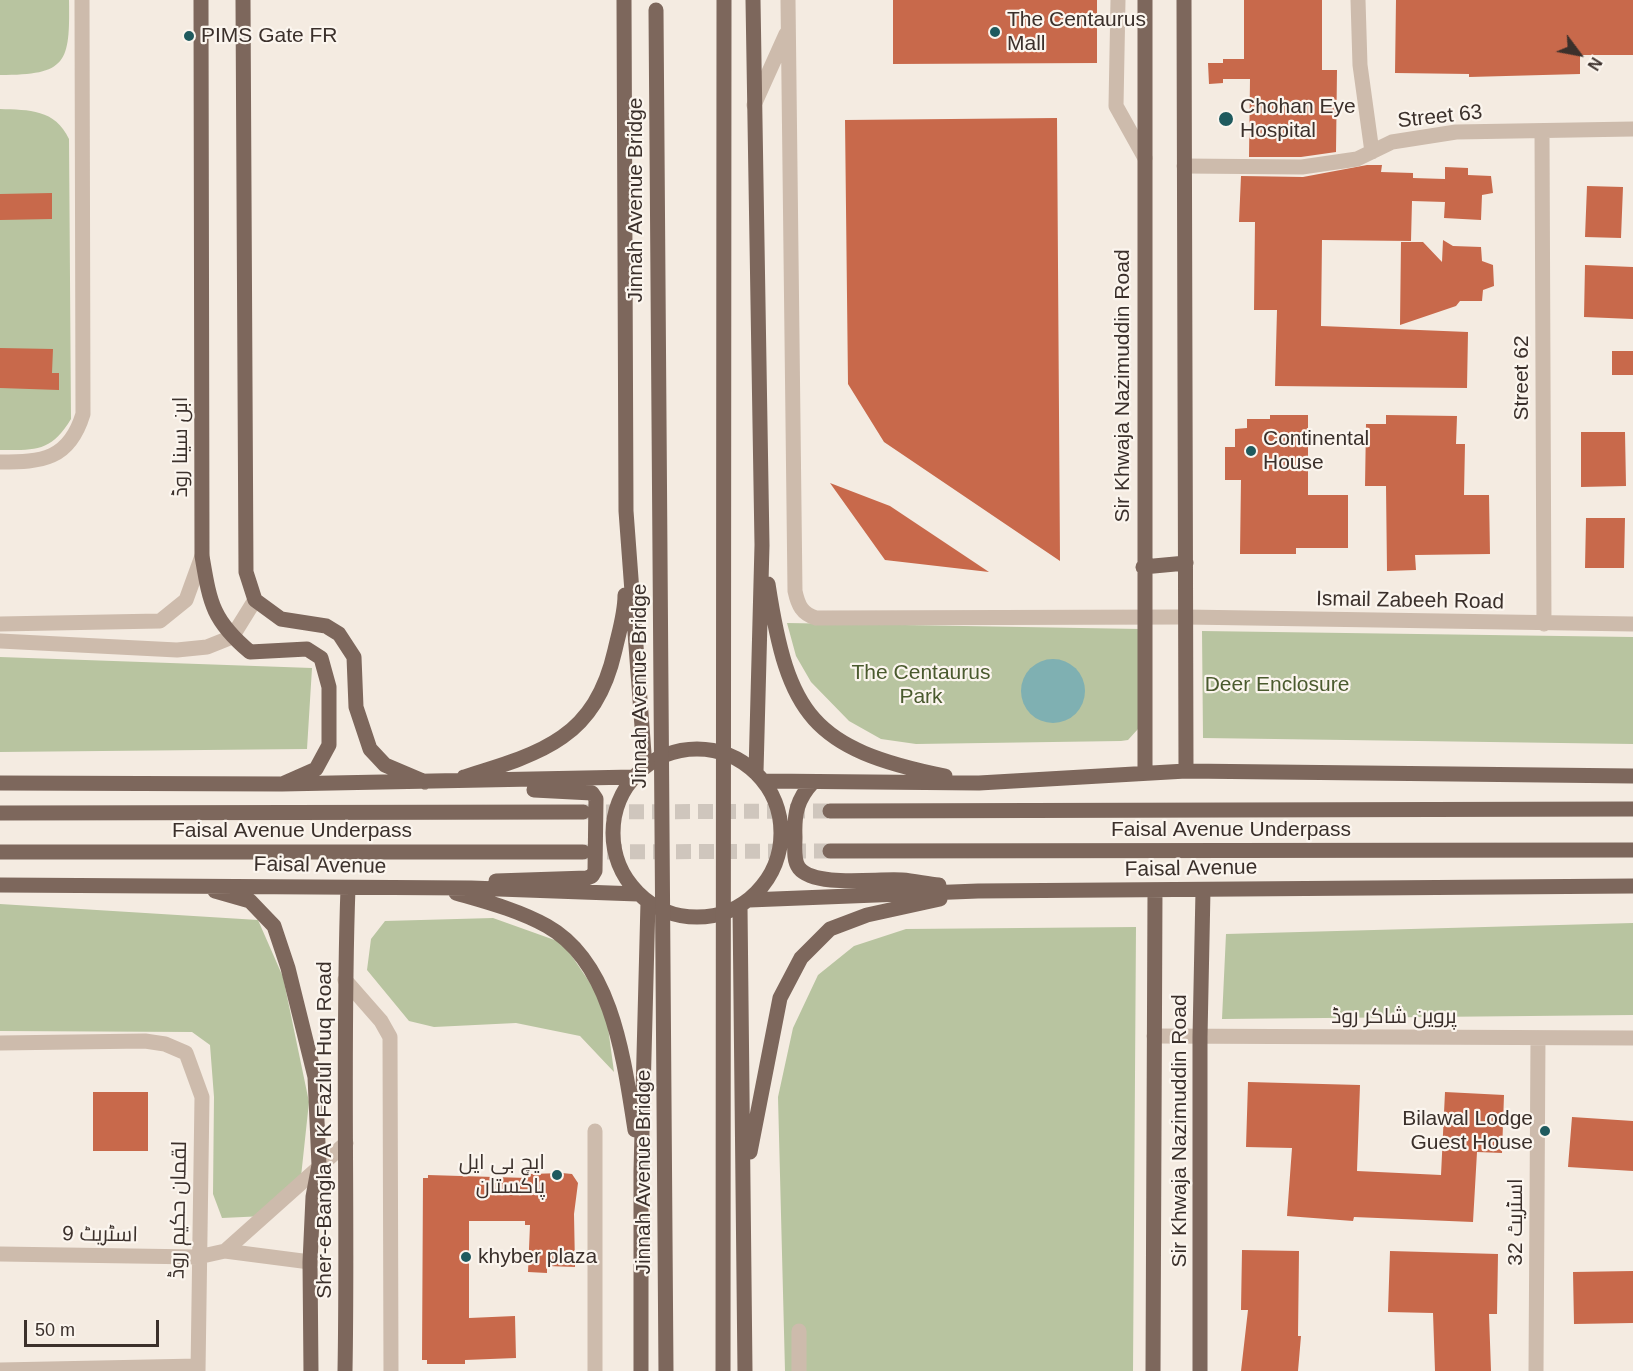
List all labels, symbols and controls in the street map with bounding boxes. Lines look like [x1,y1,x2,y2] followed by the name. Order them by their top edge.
[1007,7,1146,57] place label: The Centaurus Mall
[201,23,338,49] place label: PIMS Gate FR
[1549,24,1609,84] north arrow
[988,25,1002,39] marker: The Centaurus Mall
[182,29,196,43] marker: PIMS Gate FR
[1584,54,1605,73] text: N
[1240,94,1356,144] place label: Chohan Eye Hospital
[623,97,649,303] street label: Jinnah Avenue Bridge
[1396,100,1484,134] street label: Street 63
[1217,110,1235,128] marker: Chohan Eye Hospital
[1110,249,1136,523] street label: Sir Khwaja Nazimuddin Road
[1509,335,1535,421] street label: Street 62
[168,397,194,497] street label: ابن سینا روڈ
[1263,426,1369,476] place label: Continental House
[1244,444,1258,458] marker: Continental House
[627,583,653,789] street label: Jinnah Avenue Bridge
[1316,587,1504,615] street label: Ismail Zabeeh Road
[852,660,990,710] park label: The Centaurus Park
[1205,672,1349,698] park label: Deer Enclosure
[1111,817,1351,843] street label: Faisal Avenue Underpass
[172,818,412,844] street label: Faisal Avenue Underpass
[253,852,387,880] street label: Faisal Avenue
[1124,855,1258,883] street label: Faisal Avenue
[312,961,338,1299] street label: Sher-e-Bangla A K Fazlul Huq Road
[1167,994,1193,1268] street label: Sir Khwaja Nazimuddin Road
[1331,1004,1457,1030] street label: پروین شاکر روڈ
[631,1069,657,1275] street label: Jinnah Avenue Bridge
[1402,1106,1533,1156] place label: Bilawal Lodge Guest House
[1538,1124,1552,1138] marker: Bilawal Lodge Guest House
[165,1141,193,1279] street label: لقمان حکیم روڈ
[459,1150,545,1200] place label: ایچ بی ایل پاکستان
[550,1168,564,1182] marker: ایچ بی ایل پاکستان
[1503,1178,1529,1266] street label: اسٹریٹ 32
[62,1222,138,1248] street label: اسٹریٹ 9
[478,1244,597,1270] place label: khyber plaza
[459,1250,473,1264] marker: khyber plaza
[27,1308,162,1346] scale bar
[35,1320,75,1340] text: 50 m

